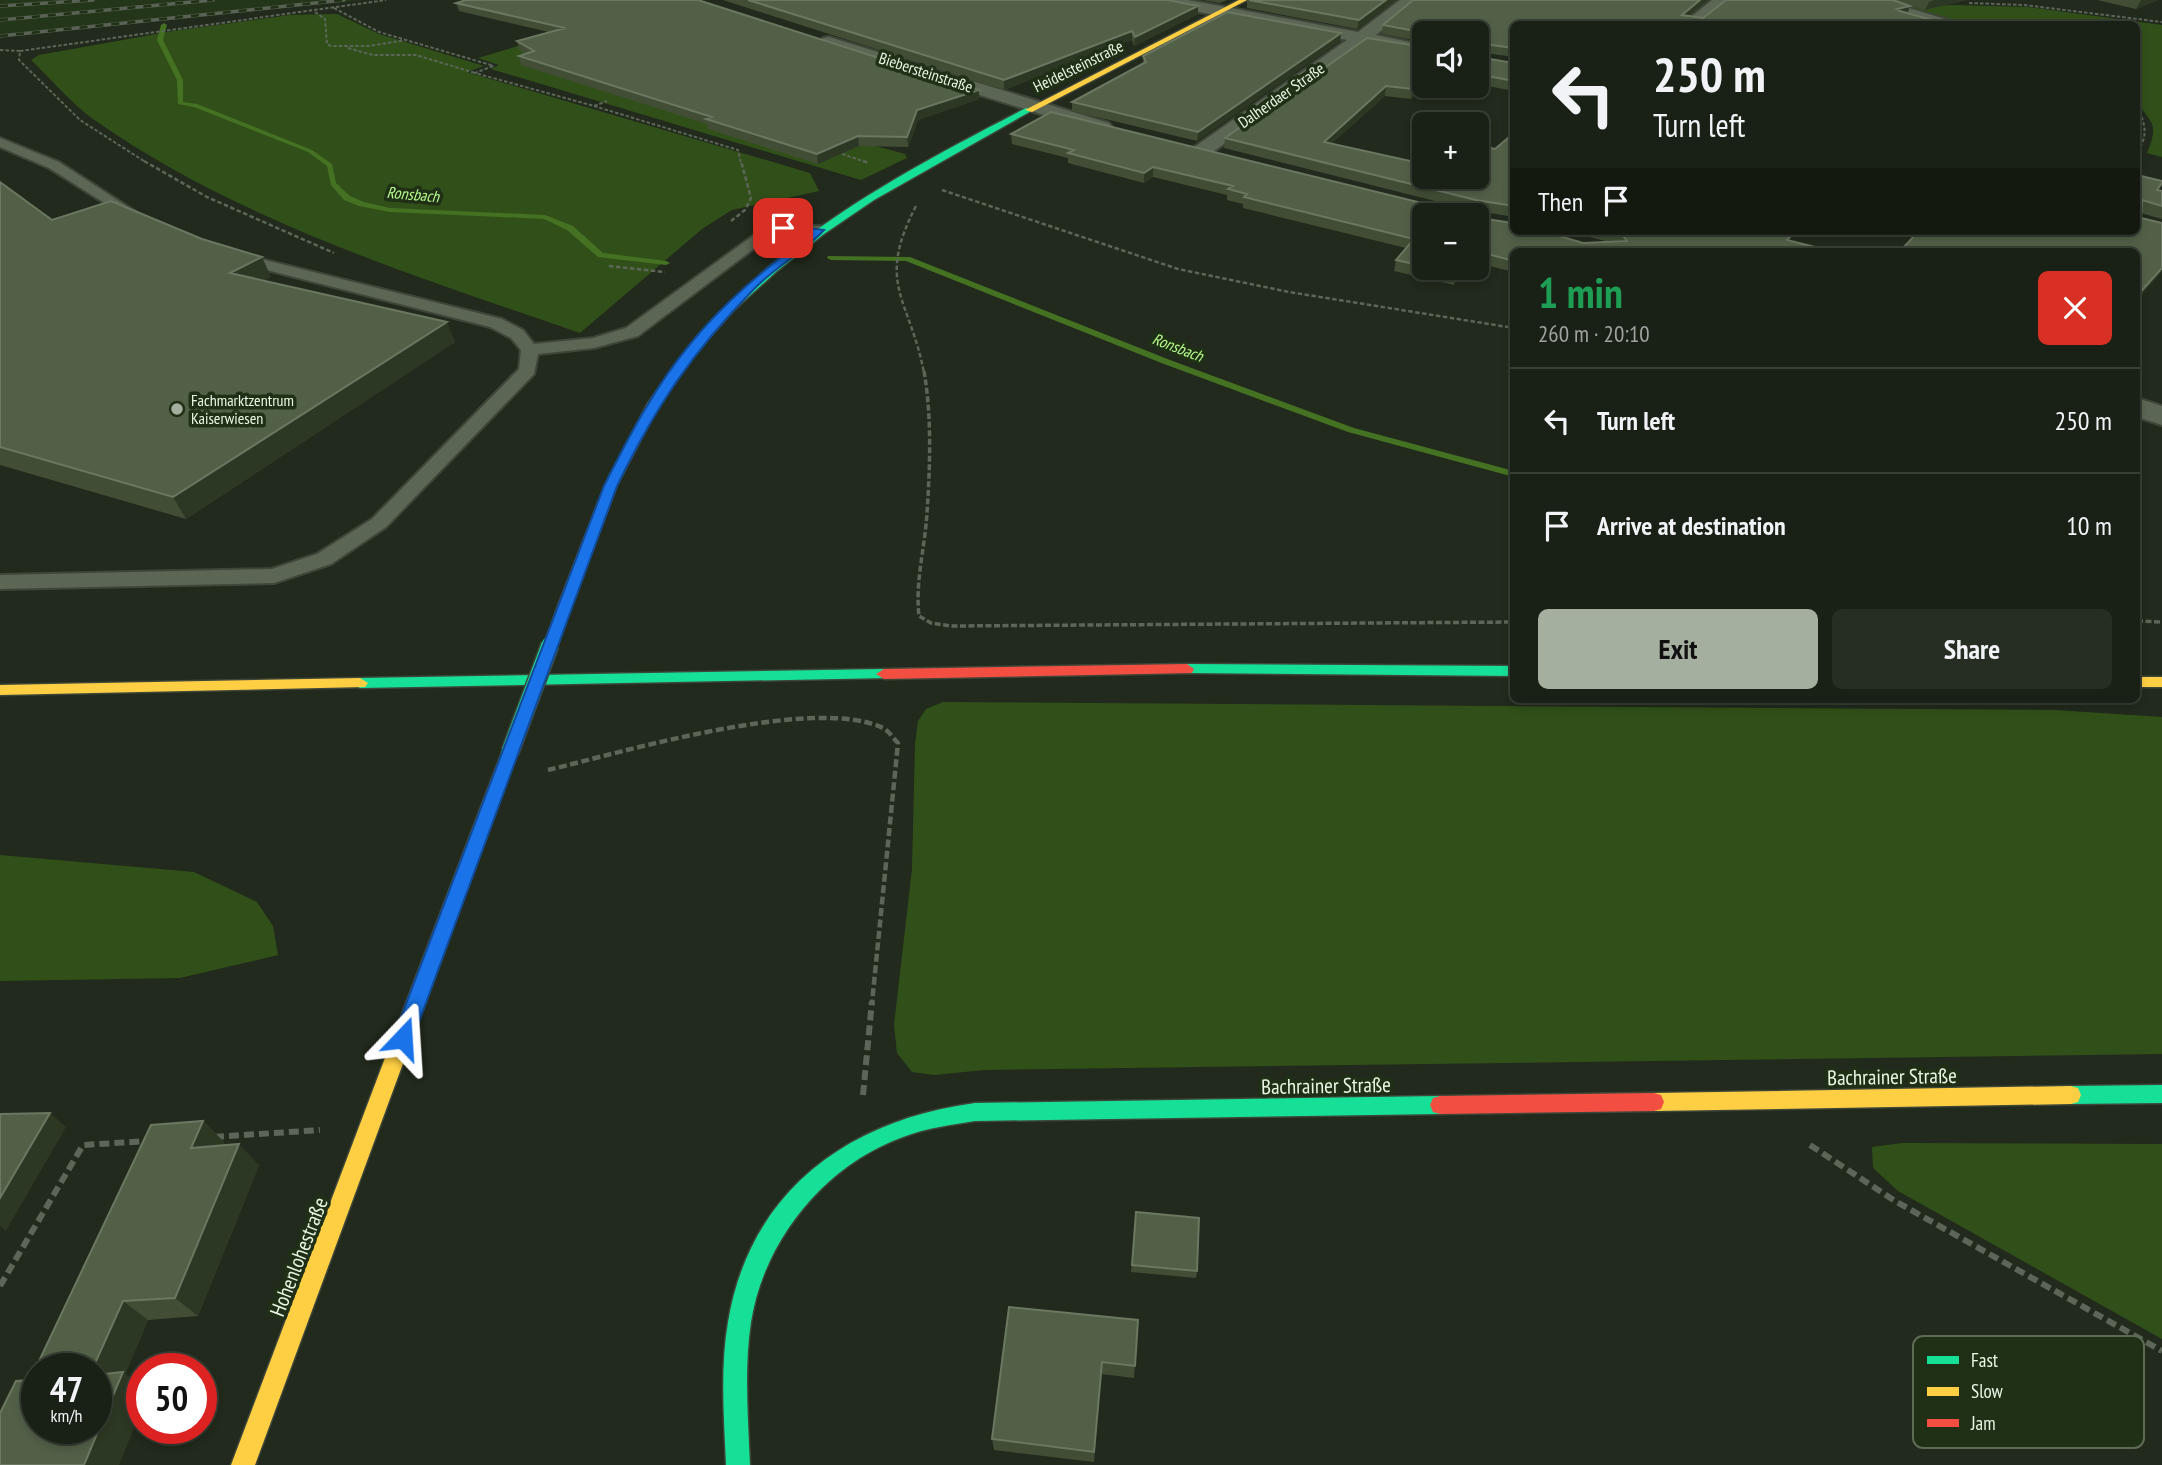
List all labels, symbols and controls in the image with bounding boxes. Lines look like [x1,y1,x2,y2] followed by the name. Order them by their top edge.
[1412,21,1489,280] map controls
[1412,21,1489,98] button: sound
[1030,36,1126,96] street label: Heidelsteinstraße
[1653,42,1766,106] text: 250 m
[877,47,975,97] street label: Biebersteinstraße
[1538,49,1629,140] icon: left
[1234,58,1328,132] street label: Dalherdaer Straße
[1653,104,1745,146] text: Turn left
[1412,112,1489,189] button: +
[386,182,441,206] water label: Ronsbach
[1597,182,1635,220] icon: arrive
[1538,185,1583,218] text: Then
[753,198,813,258] pin
[1412,203,1489,280] button: −
[764,209,802,247] icon: arrive
[1538,265,1623,320] text: 1 min
[2038,271,2112,345] button: close
[1538,319,1650,348] text: 260 m · 20:10
[1150,328,1207,366] water label: Ronsbach
[191,390,294,428] place label: Fachmarktzentrum Kaiserwiesen
[169,401,185,417] marker: Fachmarktzentrum Kaiserwiesen
[1538,402,1576,440] icon: left
[1597,404,1675,437] text: Turn left
[2054,404,2112,437] text: 250 m
[1538,507,1576,545] icon: arrive
[1597,509,1786,542] text: Arrive at destination
[2066,509,2112,542] text: 10 m
[1538,609,1818,689] button: Exit
[1832,609,2112,689] button: Share
[366,1001,440,1075] position arrow
[1827,1062,1957,1091] street label: Bachrainer Straße
[1261,1071,1391,1100] street label: Bachrainer Straße
[263,1193,334,1320] street label: Hohenlohestraße
[1913,1336,2144,1448] legend
[1971,1348,1999,1372] text: Fast
[126,1353,217,1444] speed limit sign: 50
[50,1366,83,1412] text: 47
[1971,1379,2004,1403] text: Slow
[51,1404,82,1427] text: km/h
[1970,1411,1996,1435] text: Jam

